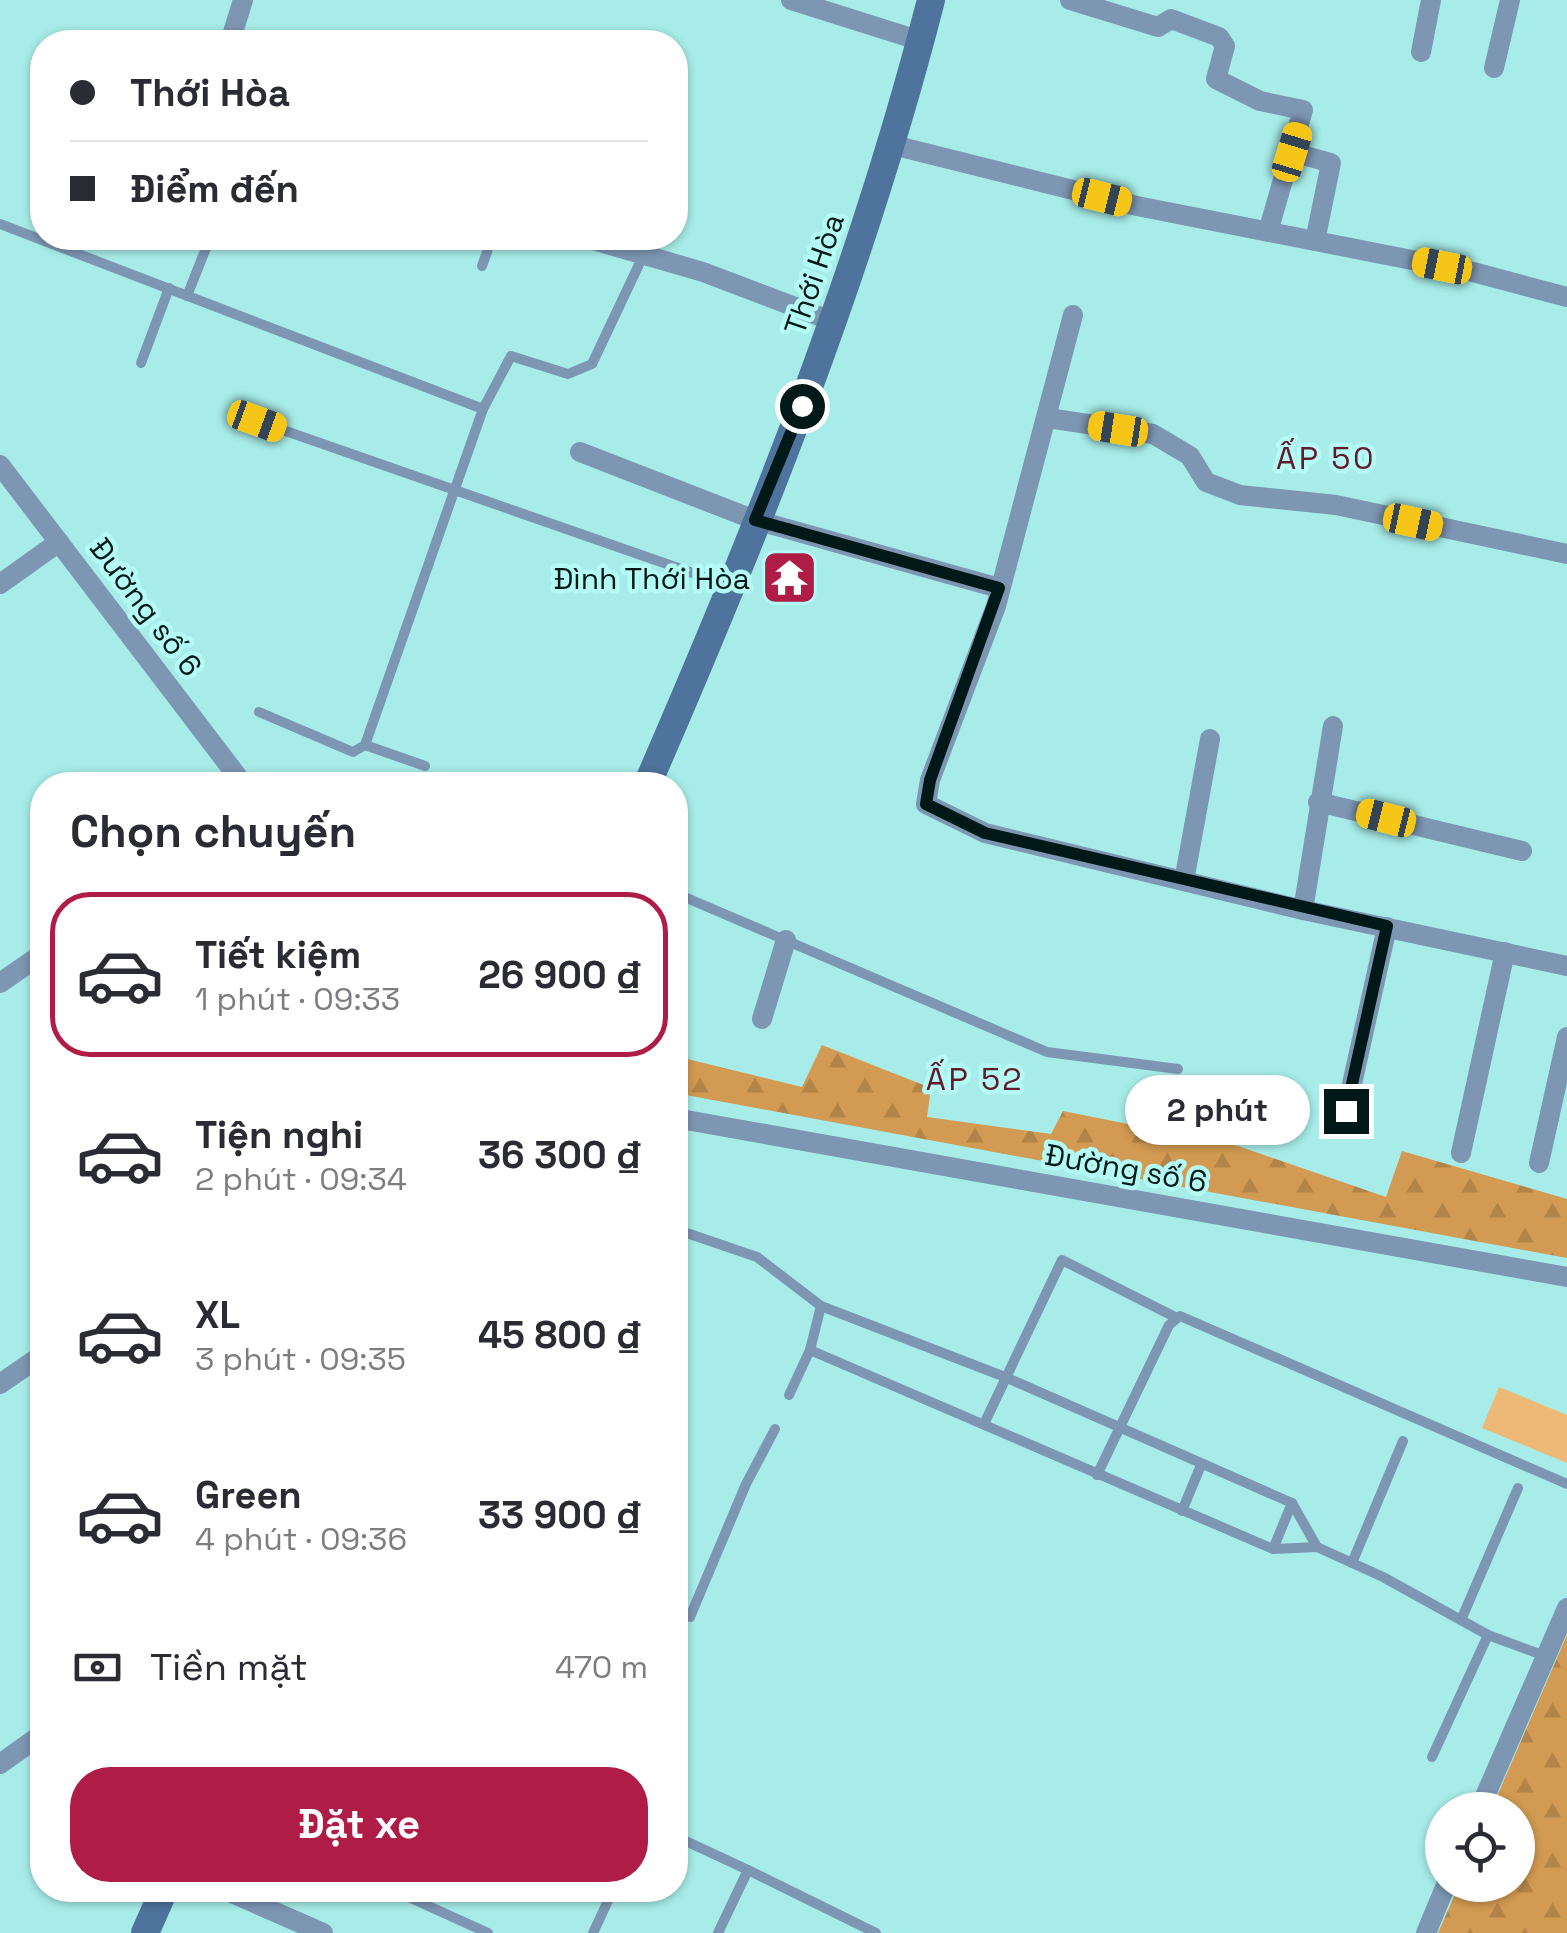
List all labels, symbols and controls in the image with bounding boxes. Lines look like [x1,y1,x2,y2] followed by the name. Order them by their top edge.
[130,69,290,117] text: Thới Hòa
[1269,119,1315,185] car
[130,165,299,213] text: Điểm đến
[1069,175,1135,219] car
[775,208,853,340] street label: Thới Hòa
[1410,246,1474,286] car
[780,384,825,429] route start
[224,397,290,445] car
[1086,409,1150,449] car
[1276,438,1376,478] district label: ẤP 50
[1381,501,1445,543] car
[81,530,211,684] street label: Đường số 6
[759,548,819,608] temple icon: Đình Thới Hòa
[553,559,750,598] place label: Đình Thới Hòa
[1353,796,1419,840] car
[70,803,356,860] text: Chọn chuyến
[75,930,165,1020] icon: car
[195,931,361,979] text: Tiết kiệm
[478,951,643,999] text: 26 900 ₫
[195,979,400,1019] text: 1 phút · 09:33
[926,1059,1024,1099] district label: ẤP 52
[1126,1076,1311,1146] callout: 2 phút
[1324,1089,1369,1134] route end
[1167,1090,1268,1130] text: 2 phút
[75,1110,165,1200] icon: car
[195,1111,363,1159] text: Tiện nghi
[478,1131,643,1179] text: 36 300 ₫
[1042,1135,1210,1201] street label: Đường số 6
[195,1159,407,1199] text: 2 phút · 09:34
[75,1290,165,1380] icon: car
[195,1291,240,1339] text: XL
[478,1311,643,1359] text: 45 800 ₫
[195,1339,406,1379] text: 3 phút · 09:35
[75,1470,165,1560] icon: car
[195,1471,302,1519] text: Green
[478,1491,643,1539] text: 33 900 ₫
[195,1519,407,1559] text: 4 phút · 09:36
[70,1640,125,1695] icon: cash
[150,1643,308,1691] text: Tiền mặt
[555,1647,648,1687] text: 470 m
[70,1767,648,1882] button: Đặt xe
[1425,1792,1535,1902] map controls
[1425,1792,1535,1902] button: locate

